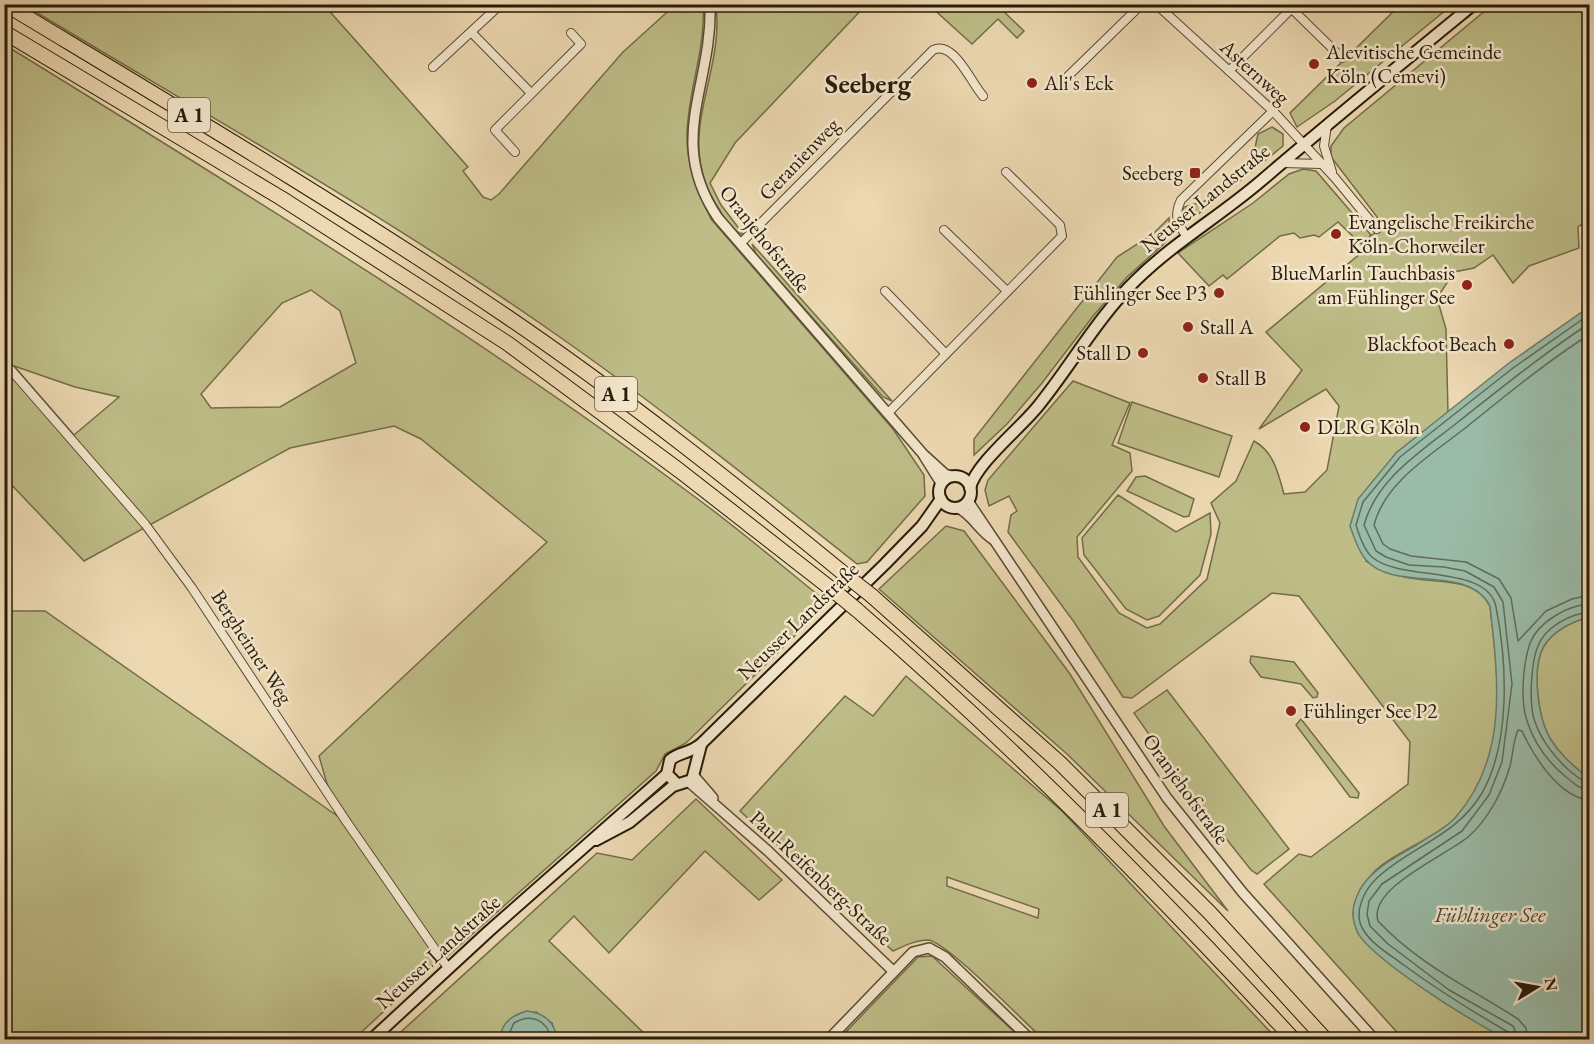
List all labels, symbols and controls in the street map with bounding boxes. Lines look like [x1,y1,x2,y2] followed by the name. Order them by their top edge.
[1214,33,1297,111] street label: Asternweg
[1325,38,1501,89] place label: Alevitische Gemeinde Köln (Cemevi)
[1307,57,1321,71] marker: Alevitische Gemeinde Köln (Cemevi)
[825,66,912,101] district label: Seeberg
[1043,69,1115,96] place label: Ali's Eck
[1025,76,1039,90] marker: Ali's Eck
[168,98,210,132] road number: A 1
[752,111,845,206] street label: Geranienweg
[1134,137,1275,258] street label: Neusser Landstraße
[1122,159,1184,186] place label: Seeberg
[1188,166,1202,180] marker: Seeberg
[714,179,817,298] street label: Oranjehofstraße
[1348,208,1534,259] place label: Evangelische Freikirche Köln-Chorweiler
[1329,227,1343,241] marker: Evangelische Freikirche Köln-Chorweiler
[1271,259,1455,310] place label: BlueMarlin Tauchbasis am Fühlinger See
[1460,278,1474,292] marker: BlueMarlin Tauchbasis am Fühlinger See
[1073,279,1207,306] place label: Fühlinger See P3
[1212,286,1226,300] marker: Fühlinger See P3
[1200,313,1254,340] place label: Stall A
[1181,320,1195,334] marker: Stall A
[1367,330,1497,357] place label: Blackfoot Beach
[1502,337,1516,351] marker: Blackfoot Beach
[1076,339,1131,366] place label: Stall D
[1136,346,1150,360] marker: Stall D
[1215,364,1266,391] place label: Stall B
[1196,371,1210,385] marker: Stall B
[595,377,637,411] road number: A 1
[1317,413,1420,440] place label: DLRG Köln
[1298,420,1312,434] marker: DLRG Köln
[731,556,864,685] street label: Neusser Landstraße
[205,584,300,710] street label: Bergheimer Weg
[1303,697,1437,724] place label: Fühlinger See P2
[1284,704,1298,718] marker: Fühlinger See P2
[1137,728,1236,850] street label: Oranjehofstraße
[1086,793,1128,827] road number: A 1
[744,804,899,951] street label: Paul-Reifenberg-Straße
[370,888,506,1015] street label: Neusser Landstraße
[1434,900,1546,929] water label: Fühlinger See
[1507,957,1567,1017] north arrow
[1540,976,1563,993] text: N

